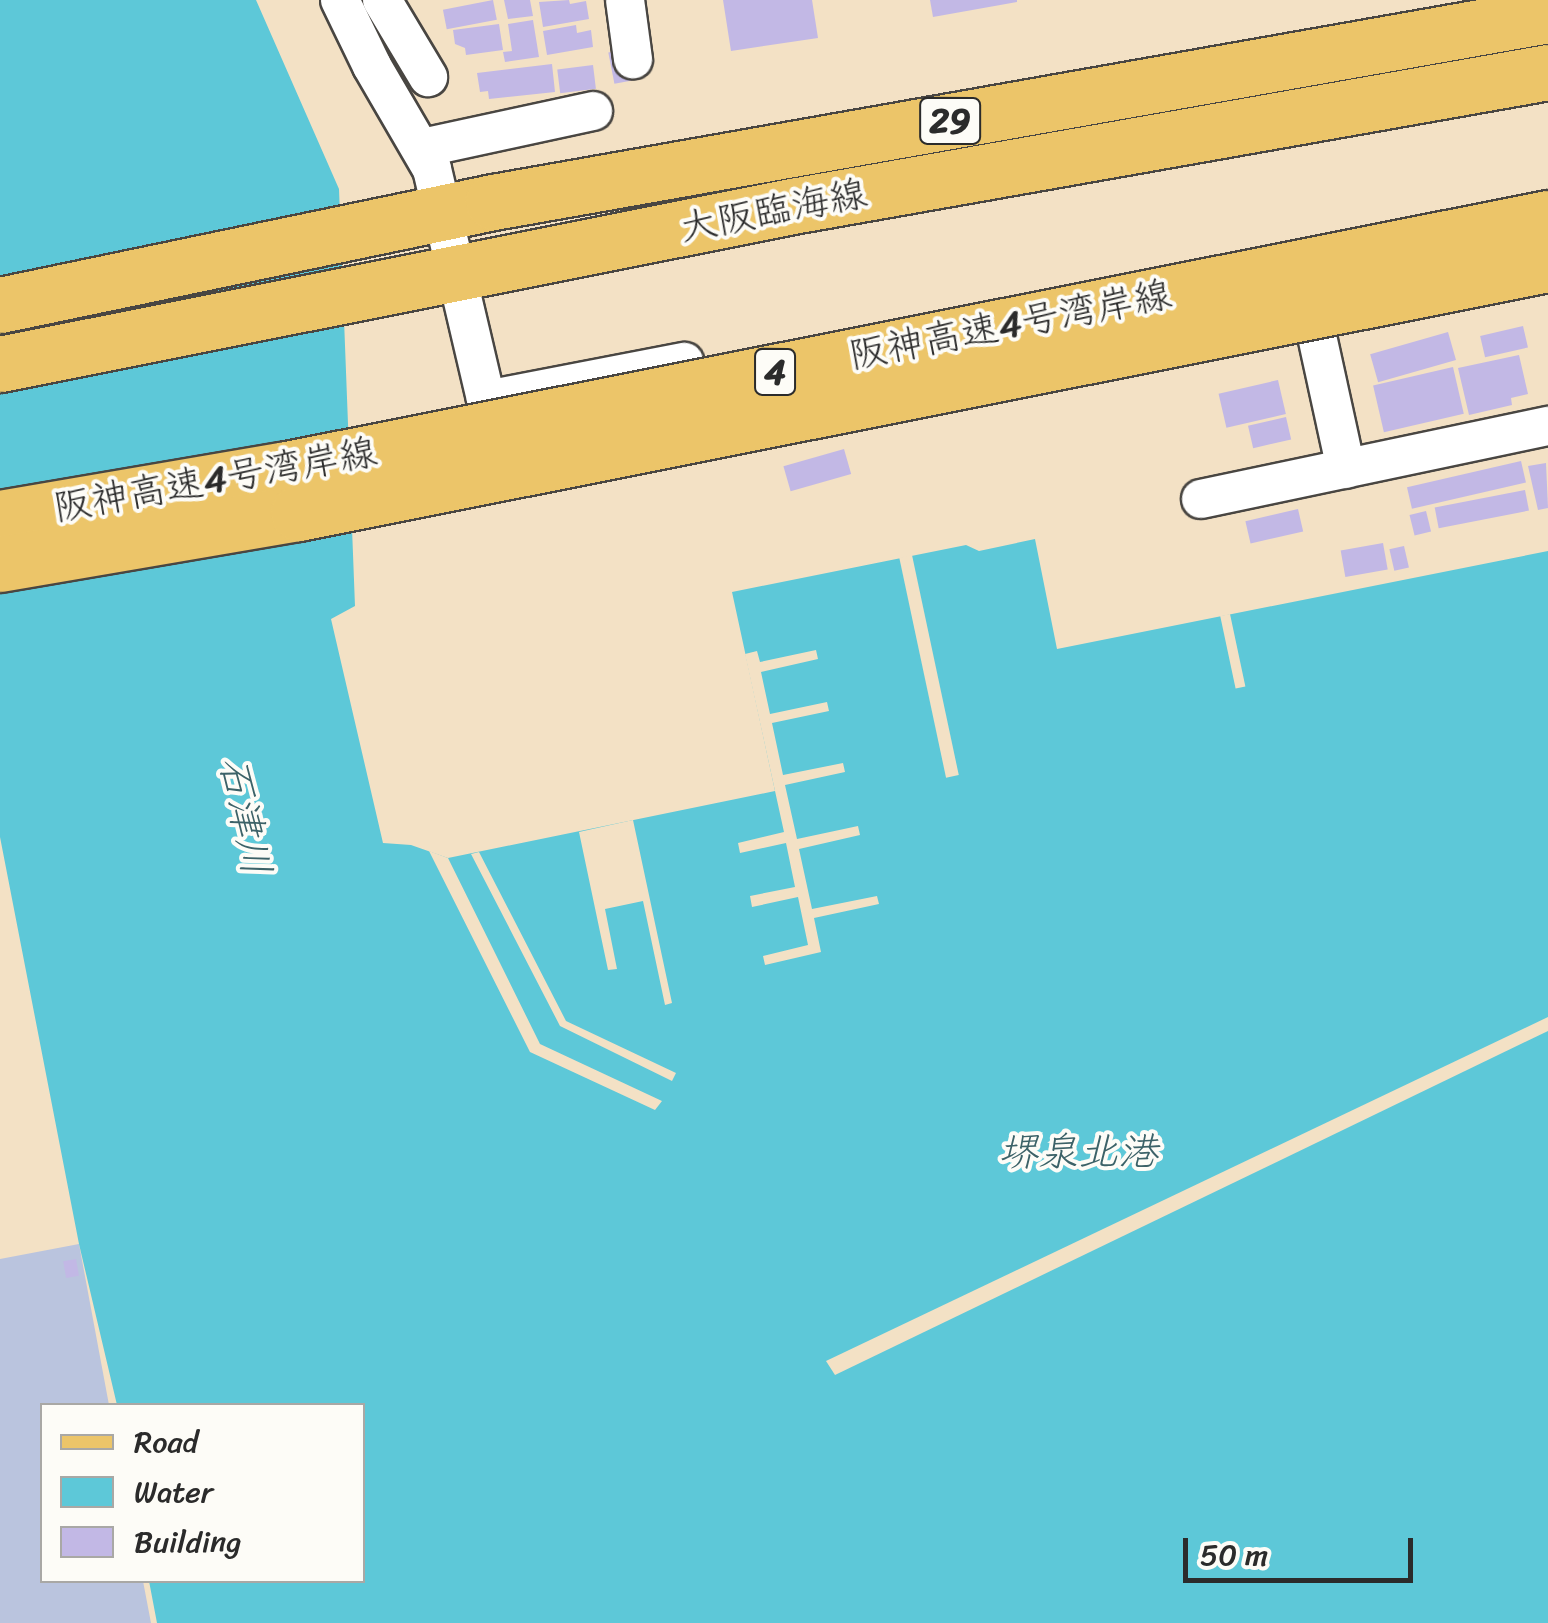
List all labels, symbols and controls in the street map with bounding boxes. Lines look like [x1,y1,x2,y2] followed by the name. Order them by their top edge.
[918,91,982,151] road number: 29
[675,170,871,252] street label: 大阪臨海線
[845,271,1175,379] street label: 阪神高速4号湾岸線
[752,342,798,402] road number: 4
[50,429,380,531] street label: 阪神高速4号湾岸線
[209,752,281,880] water label: 石津川
[998,1128,1158,1176] water label: 堺泉北港
[40,1403,365,1583] legend
[134,1415,198,1469] text: Road
[134,1465,213,1519] text: Water
[134,1515,241,1569] text: Building
[1188,1518,1418,1580] scale bar
[1200,1528,1268,1582] text: 50 m

